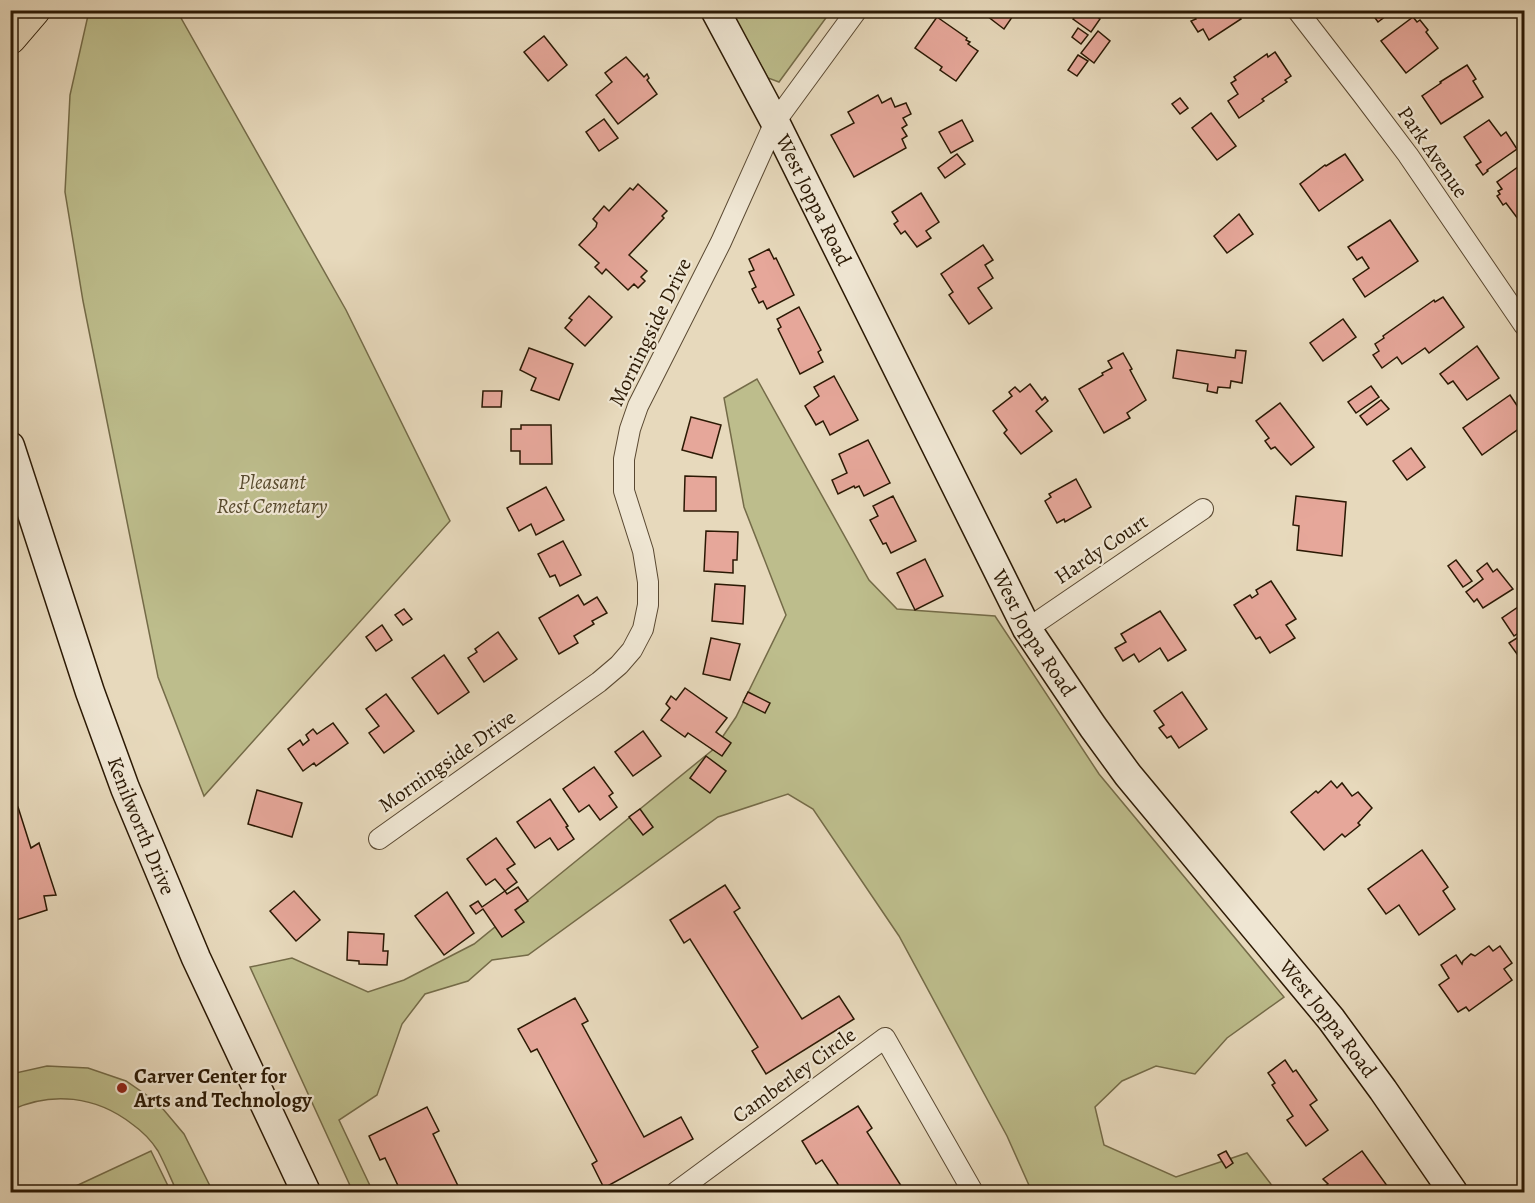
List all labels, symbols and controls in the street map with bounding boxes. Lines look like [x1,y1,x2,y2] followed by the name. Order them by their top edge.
[1391,101,1475,203] street label: Park Avenue
[769,129,858,271] street label: West Joppa Road
[602,253,698,411] street label: Morningside Drive
[217,468,327,520] park label: Pleasant Rest Cemetary
[1049,507,1153,591] street label: Hardy Court
[985,564,1083,702] street label: West Joppa Road
[373,703,521,819] street label: Morningside Drive
[101,753,182,899] street label: Kenilworth Drive
[1272,952,1384,1084] street label: West Joppa Road
[727,1021,861,1129] street label: Camberley Circle
[133,1062,313,1114] place label: Carver Center for Arts and Technology
[115,1081,129,1095] marker: Carver Center for Arts and Technology

